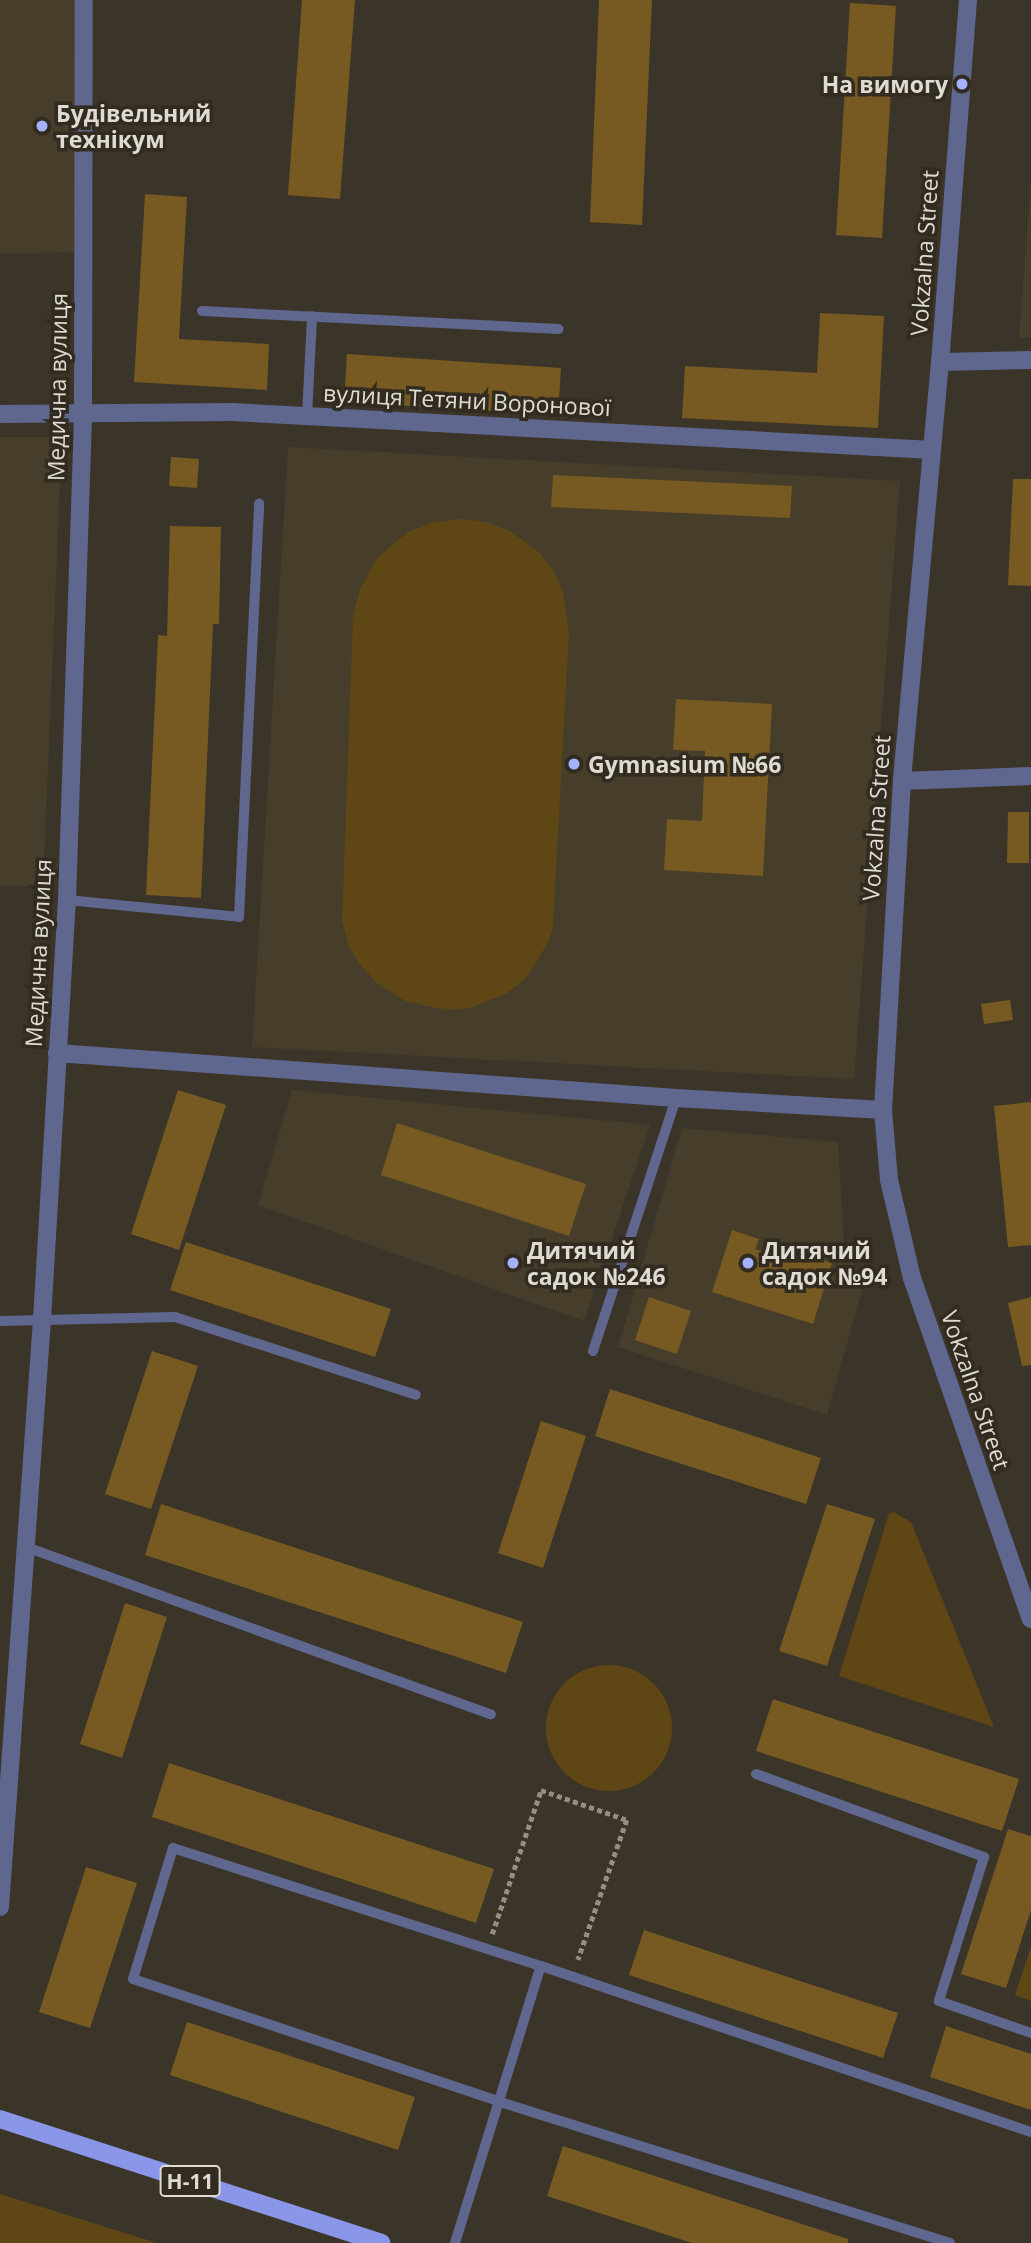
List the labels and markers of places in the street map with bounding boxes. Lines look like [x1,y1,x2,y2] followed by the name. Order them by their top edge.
[822,70,948,98] place label: На вимогу
[954,76,970,92] marker: На вимогу
[56,99,211,153] place label: Будівельний технікум
[34,118,50,134] marker: Будівельний технікум
[588,750,781,778] place label: Gymnasium №66
[566,756,582,772] marker: Gymnasium №66
[527,1236,666,1290] place label: Дитячий садок №246
[762,1236,887,1290] place label: Дитячий садок №94
[505,1255,521,1271] marker: Дитячий садок №246
[740,1255,756,1271] marker: Дитячий садок №94

